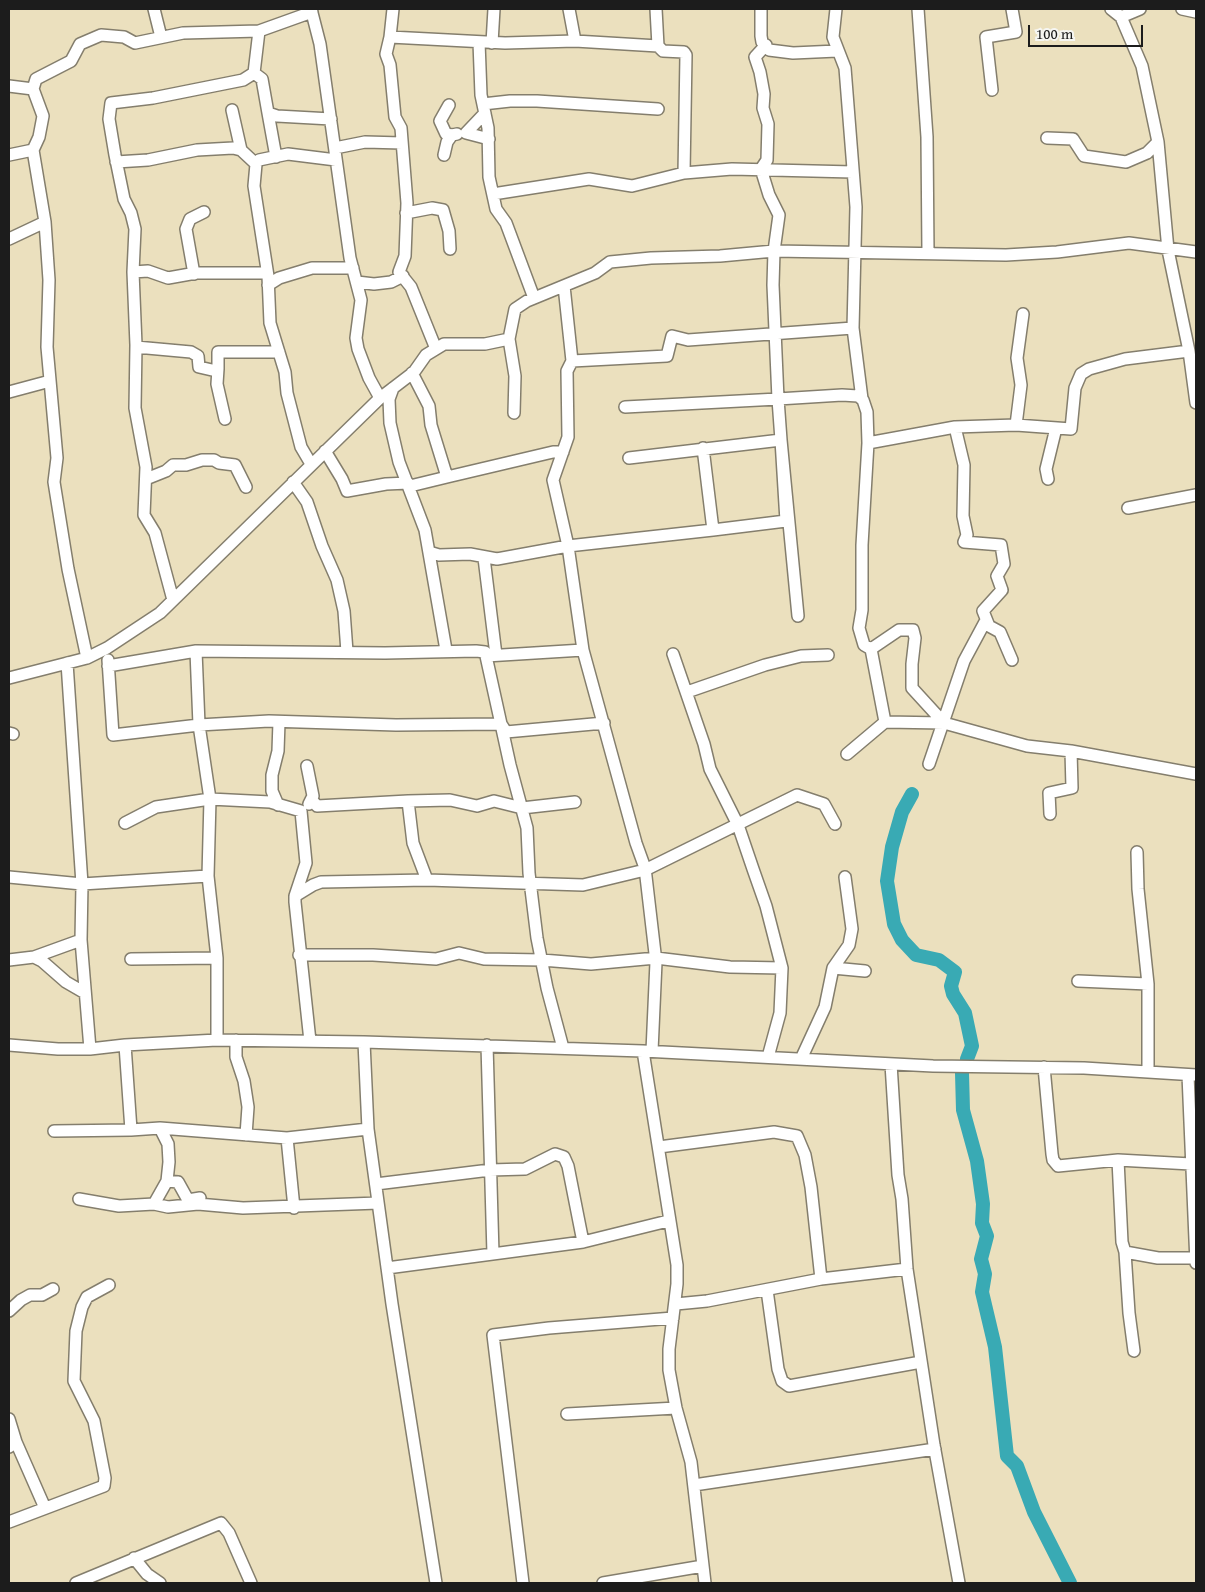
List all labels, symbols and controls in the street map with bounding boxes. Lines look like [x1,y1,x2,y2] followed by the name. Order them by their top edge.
[1030,15,1145,47] scale bar
[1036,23,1073,44] text: 100 m

